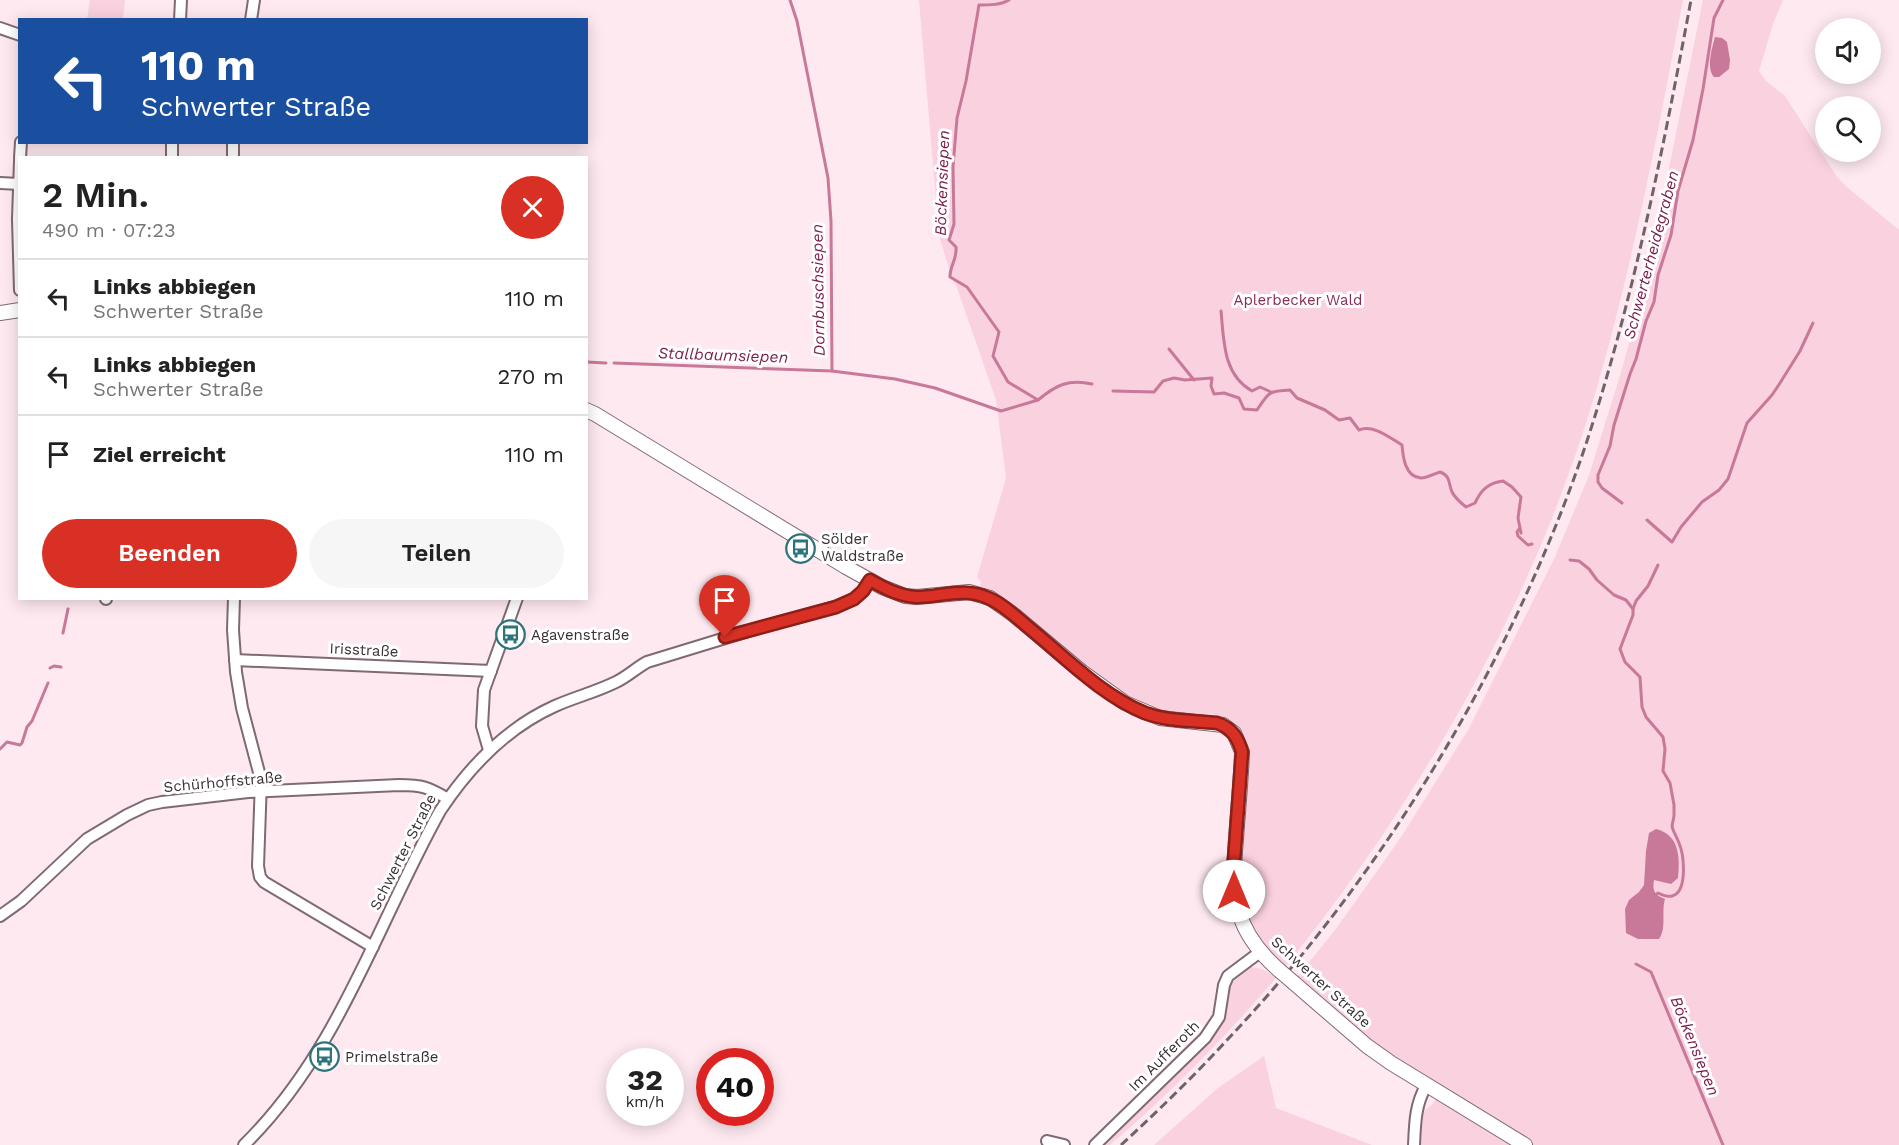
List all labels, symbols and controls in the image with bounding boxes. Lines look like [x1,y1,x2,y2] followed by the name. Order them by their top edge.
[1815,18,1881,162] map controls
[1815,18,1881,84] button: sound
[141,41,256,90] text: 110 m
[42,42,120,120] icon: left
[141,91,371,123] text: Schwerter Straße
[1815,96,1881,162] button: search
[931,130,953,236] water label: Böckensiepen
[1619,169,1683,341] water label: Schwerterheidegraben
[42,174,149,216] text: 2 Min.
[501,176,564,239] button: close
[42,218,176,242] text: 490 m · 07:23
[807,224,829,356] water label: Dornbuschsiepen
[93,274,256,299] text: Links abbiegen
[42,282,75,315] icon: left
[505,286,564,311] text: 110 m
[1234,291,1362,309] park label: Aplerbecker Wald
[93,299,263,323] text: Schwerter Straße
[657,343,789,367] water label: Stallbaumsiepen
[93,352,256,377] text: Links abbiegen
[42,360,75,393] icon: left
[498,364,564,389] text: 270 m
[93,377,263,401] text: Schwerter Straße
[42,438,75,471] icon: arrive
[93,442,226,467] text: Ziel erreicht
[505,442,564,467] text: 110 m
[42,519,297,588] button: Beenden
[309,519,564,588] button: Teilen
[821,530,904,565] place label: Sölder Waldstraße
[784,532,816,564] bus stop icon: Sölder Waldstraße
[699,575,750,637] pin
[708,584,741,617] icon: arrive
[494,619,526,651] bus stop icon: Agavenstraße
[531,626,629,644] place label: Agavenstraße
[329,639,399,661] street label: Irisstraße
[163,768,283,796] street label: Schürhoffstraße
[366,791,440,913] street label: Schwerter Straße
[1202,859,1266,923] position arrow
[1267,933,1375,1031] street label: Schwerter Straße
[1666,994,1724,1098] water label: Böckensiepen
[1125,1017,1203,1095] street label: Im Aufferoth
[308,1041,340,1073] bus stop icon: Primelstraße
[345,1048,438,1066] place label: Primelstraße
[696,1048,774,1126] speed limit sign: 40
[627,1062,663,1097] text: 32
[626,1093,664,1111] text: km/h

